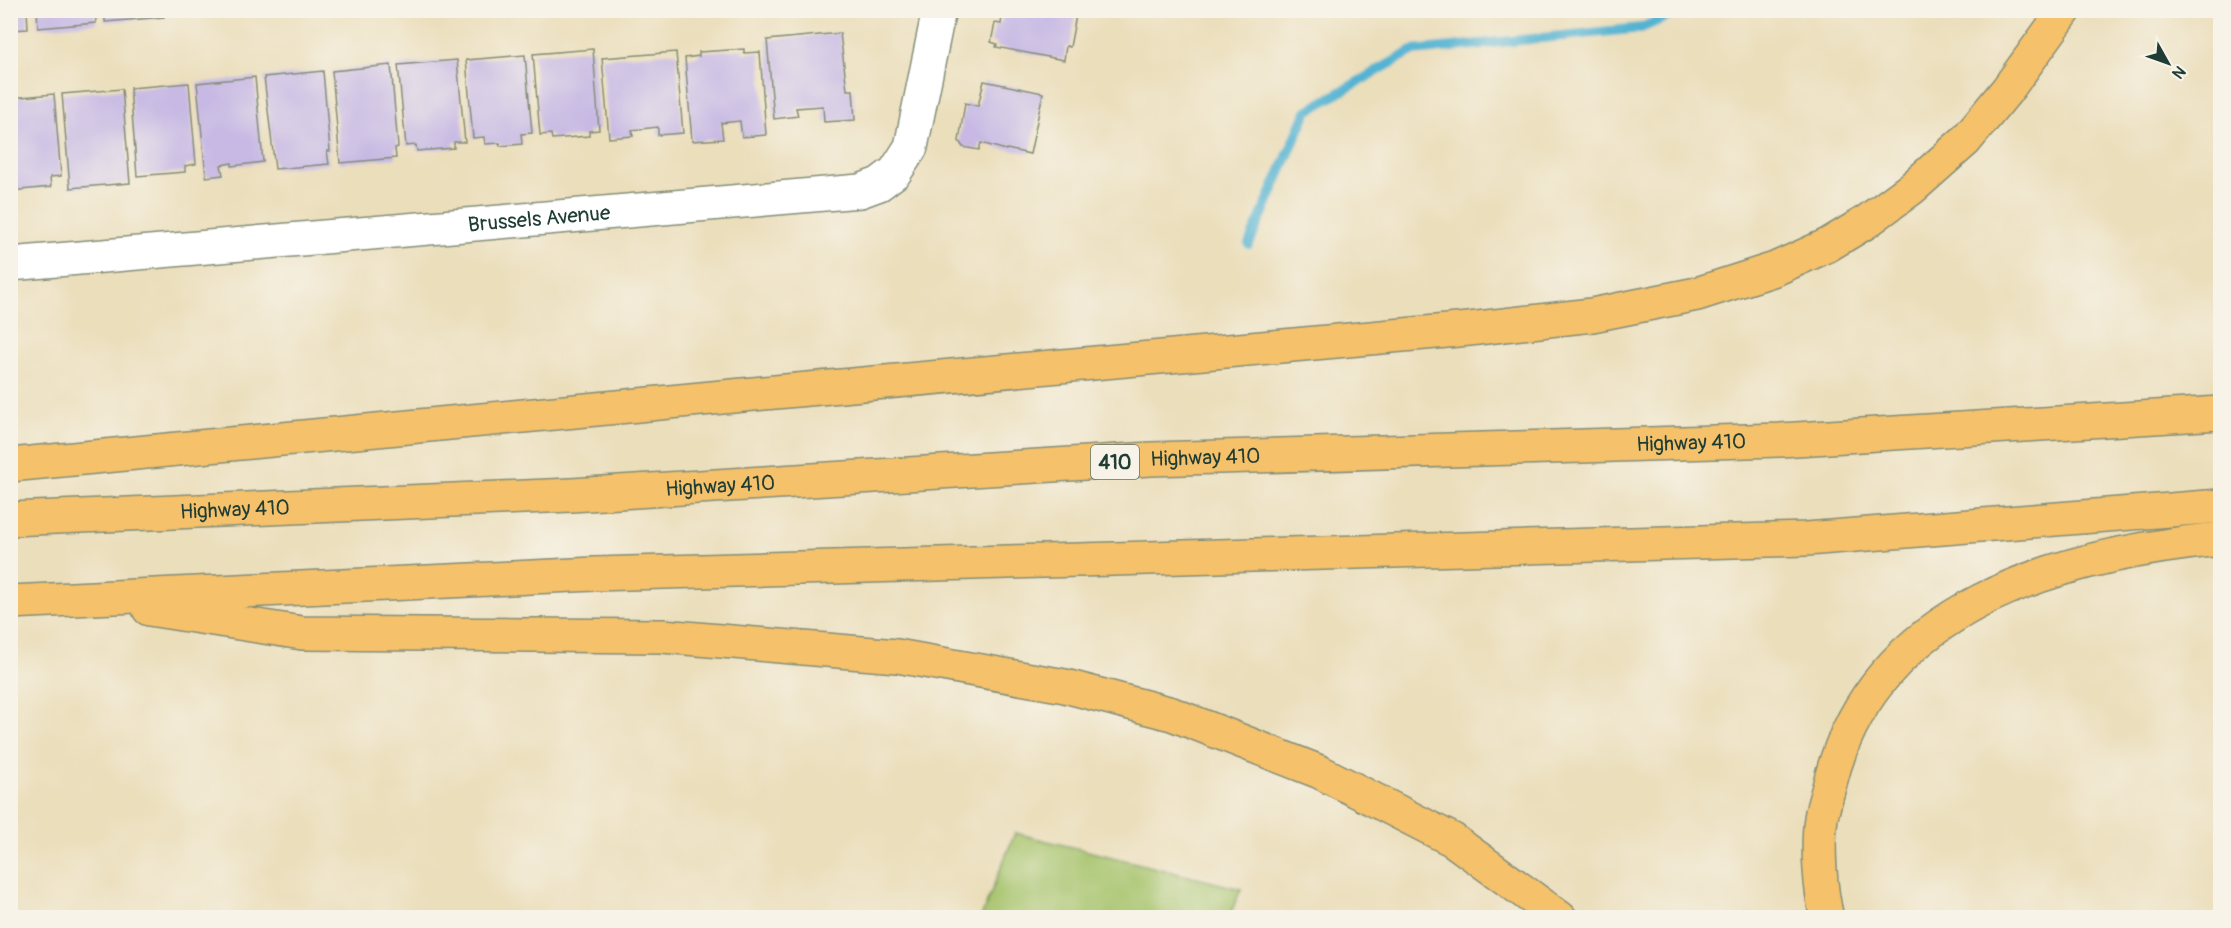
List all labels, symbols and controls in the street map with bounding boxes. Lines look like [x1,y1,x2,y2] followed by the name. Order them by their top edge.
[2138,33,2198,93] north arrow
[2167,61,2190,83] text: N
[467,199,612,239] street label: Brussels Avenue
[1636,428,1746,458] street label: Highway 410
[1150,443,1261,473] street label: Highway 410
[1091,445,1139,479] road number: 410
[665,469,776,503] street label: Highway 410
[179,494,290,526] street label: Highway 410

